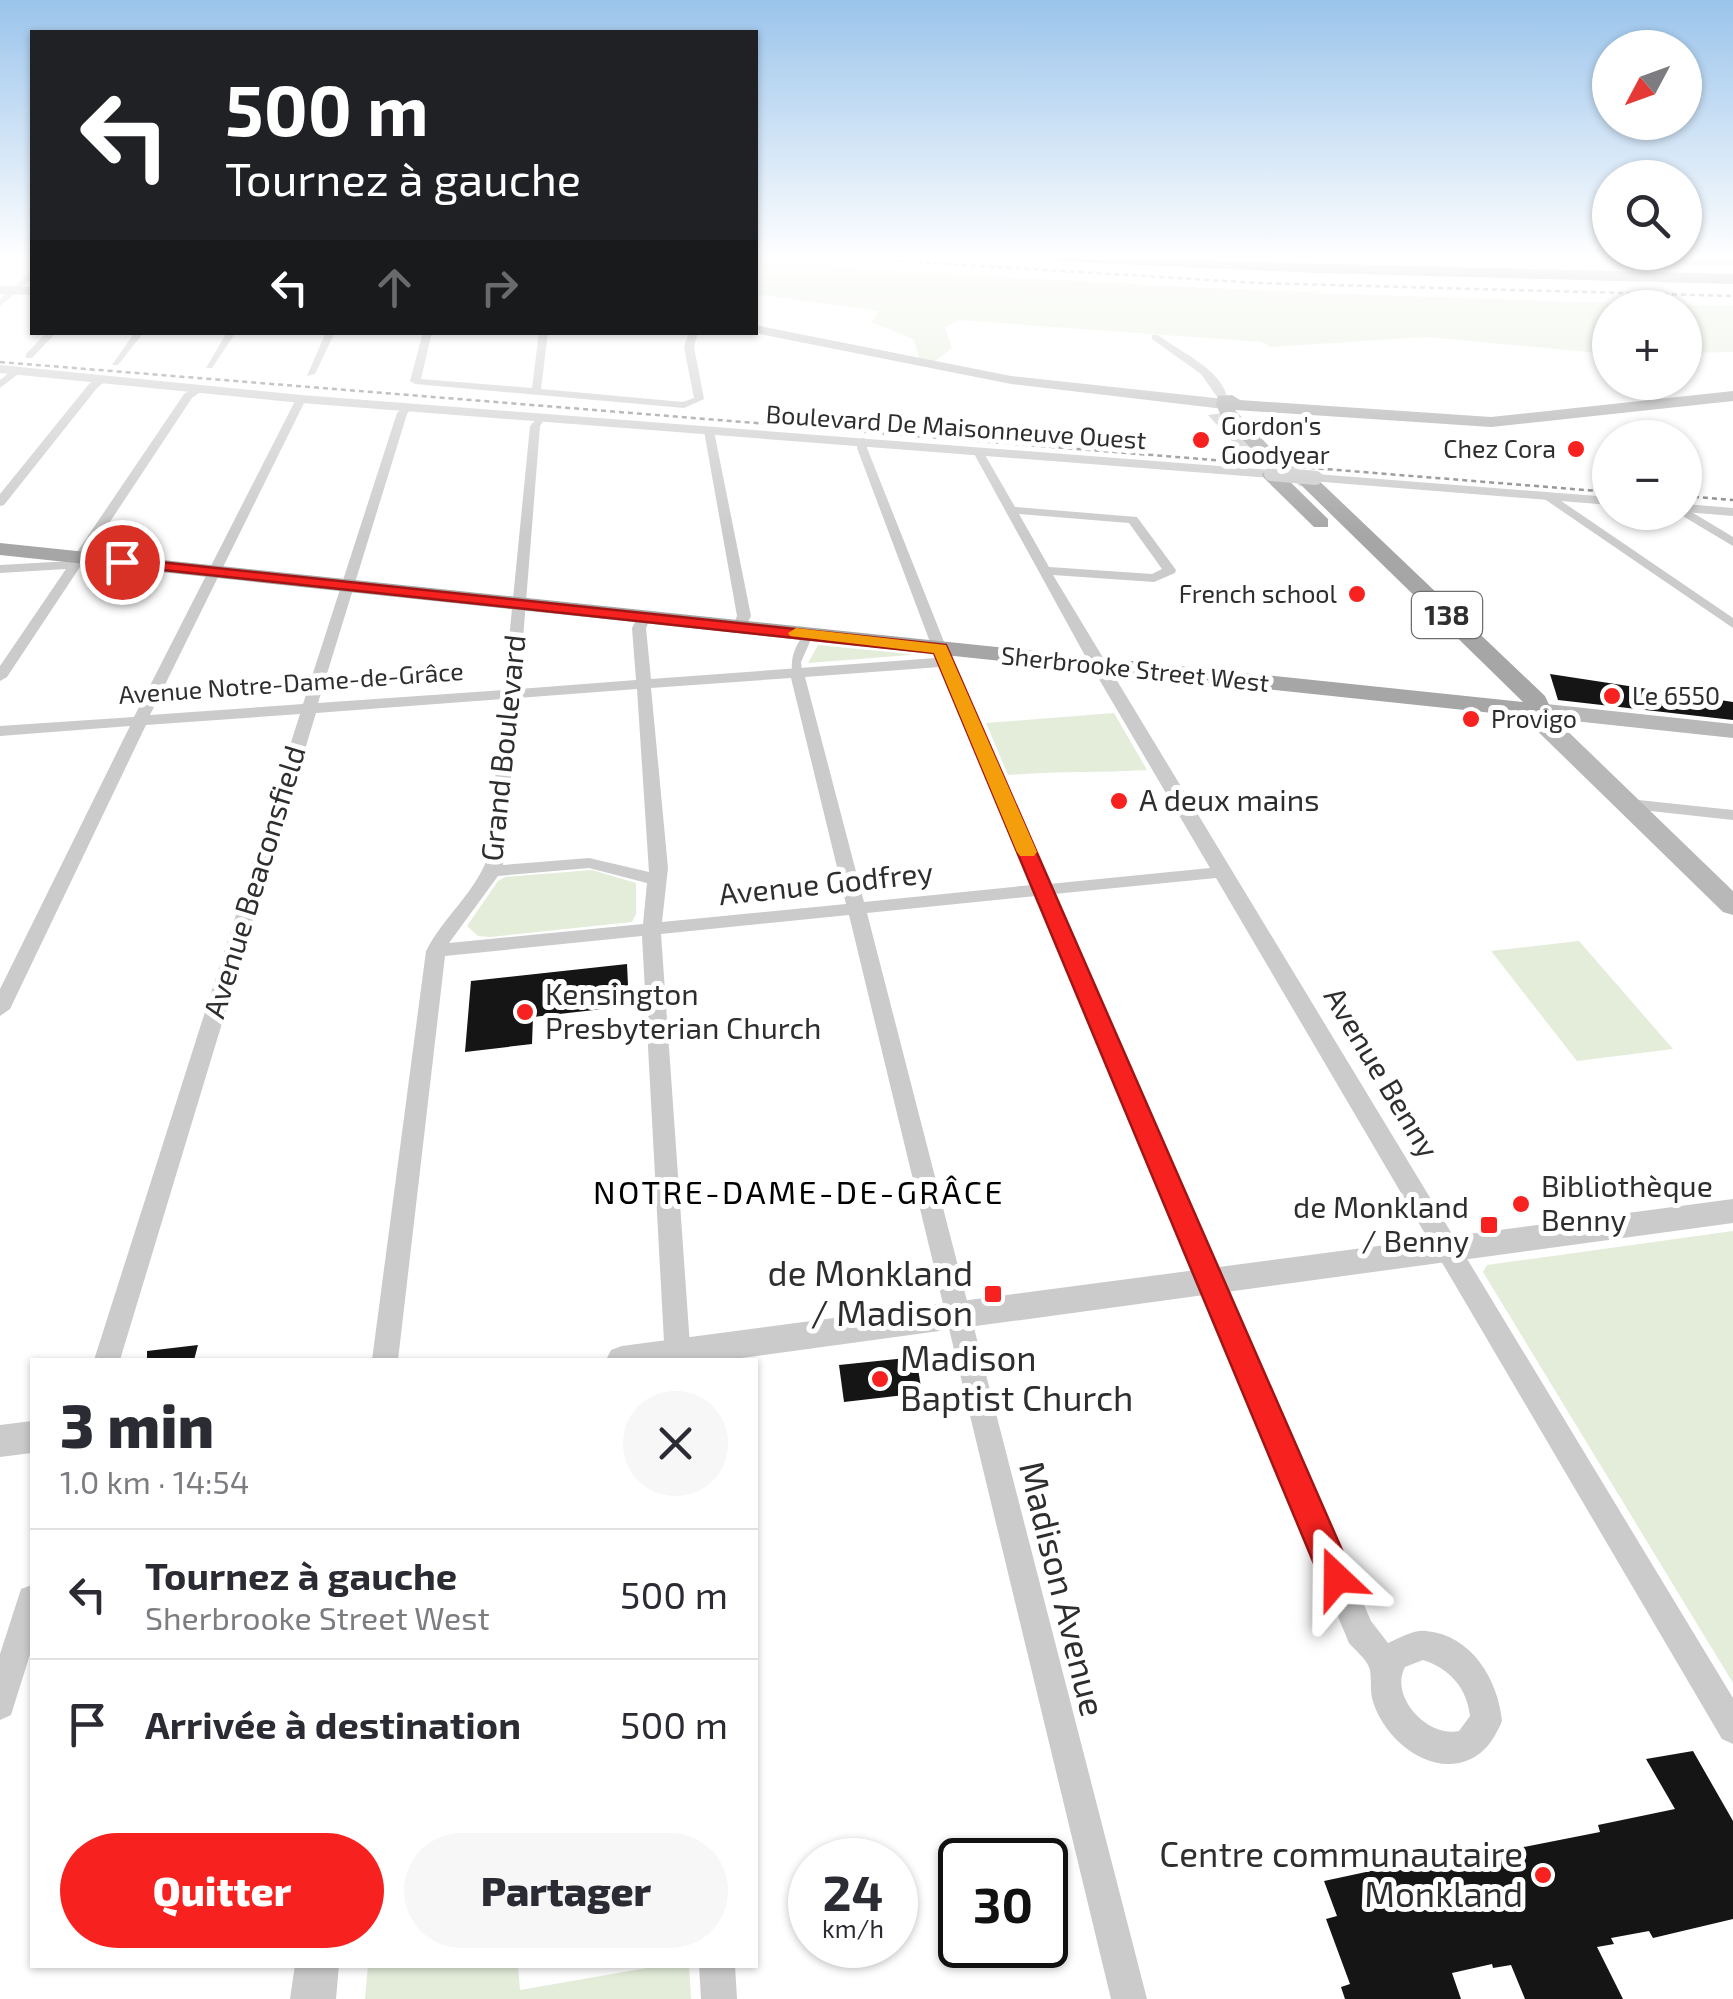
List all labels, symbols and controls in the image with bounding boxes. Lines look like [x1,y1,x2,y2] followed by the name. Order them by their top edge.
[1592,30,1702,140] north arrow
[1592,30,1702,530] map controls
[225,66,429,150] text: 500 m
[60,70,190,200] icon: left
[225,151,581,205] text: Tournez à gauche
[1592,160,1702,270] button: search
[262,260,317,315] icon: left
[367,260,422,315] icon: ahead
[472,260,527,315] icon: right
[1592,290,1702,400] button: +
[765,398,1147,454] street label: Boulevard De Maisonneuve Ouest
[1221,410,1330,469] place label: Gordon's Goodyear
[1592,420,1702,530] button: −
[1190,429,1212,451] marker: Gordon's Goodyear
[1443,433,1556,463] place label: Chez Cora
[1565,438,1587,460] marker: Chez Cora
[80,520,165,605] pin
[95,535,150,590] icon: arrive
[1179,578,1338,608] place label: French school
[1346,583,1368,605] marker: French school
[1412,592,1482,638] road number: 138
[472,633,532,863] street label: Grand Boulevard
[1000,639,1271,697] street label: Sherbrooke Street West
[117,655,464,709] street label: Avenue Notre-Dame-de-Grâce
[1632,680,1720,710] place label: Le 6550
[1601,685,1623,707] marker: Le 6550
[1491,703,1577,733] place label: Provigo
[1460,708,1482,730] marker: Provigo
[195,741,312,1022] street label: Avenue Beaconsfield
[1139,781,1319,817] place label: A deux mains
[1108,790,1130,812] marker: A deux mains
[717,853,935,911] street label: Avenue Godfrey
[545,975,821,1045] place label: Kensington Presbyterian Church
[1318,980,1448,1164] street label: Avenue Benny
[514,1001,536,1023] marker: Kensington Presbyterian Church
[1541,1167,1713,1237] place label: Bibliothèque Benny
[593,1172,1005,1210] district label: NOTRE-DAME-DE-GRÂCE
[1293,1188,1469,1258] place label: de Monkland / Benny
[1510,1193,1532,1215] marker: Bibliothèque Benny
[1478,1214,1500,1236] marker: de Monkland / Benny
[768,1251,973,1333] place label: de Monkland / Madison
[982,1283,1004,1305] marker: de Monkland / Madison
[900,1336,1133,1418] place label: Madison Baptist Church
[869,1368,891,1390] marker: Madison Baptist Church
[60,1388,214,1460] text: 3 min
[623,1391,728,1496] button: close
[1012,1457,1116,1720] street label: Madison Avenue
[60,1462,249,1500] text: 1.0 km · 14:54
[1285,1526,1389,1630] position arrow
[145,1552,457,1598] text: Tournez à gauche
[60,1567,115,1622] icon: left
[620,1571,728,1617] text: 500 m
[145,1598,490,1636] text: Sherbrooke Street West
[60,1697,115,1752] icon: arrive
[145,1701,521,1747] text: Arrivée à destination
[620,1701,728,1747] text: 500 m
[1159,1832,1523,1914] place label: Centre communautaire Monkland
[60,1833,384,1948] button: Quitter
[404,1833,728,1948] button: Partager
[938,1838,1068,1968] speed limit sign: 30
[823,1861,883,1921] text: 24
[1532,1864,1554,1886] marker: Centre communautaire Monkland
[822,1913,884,1943] text: km/h

